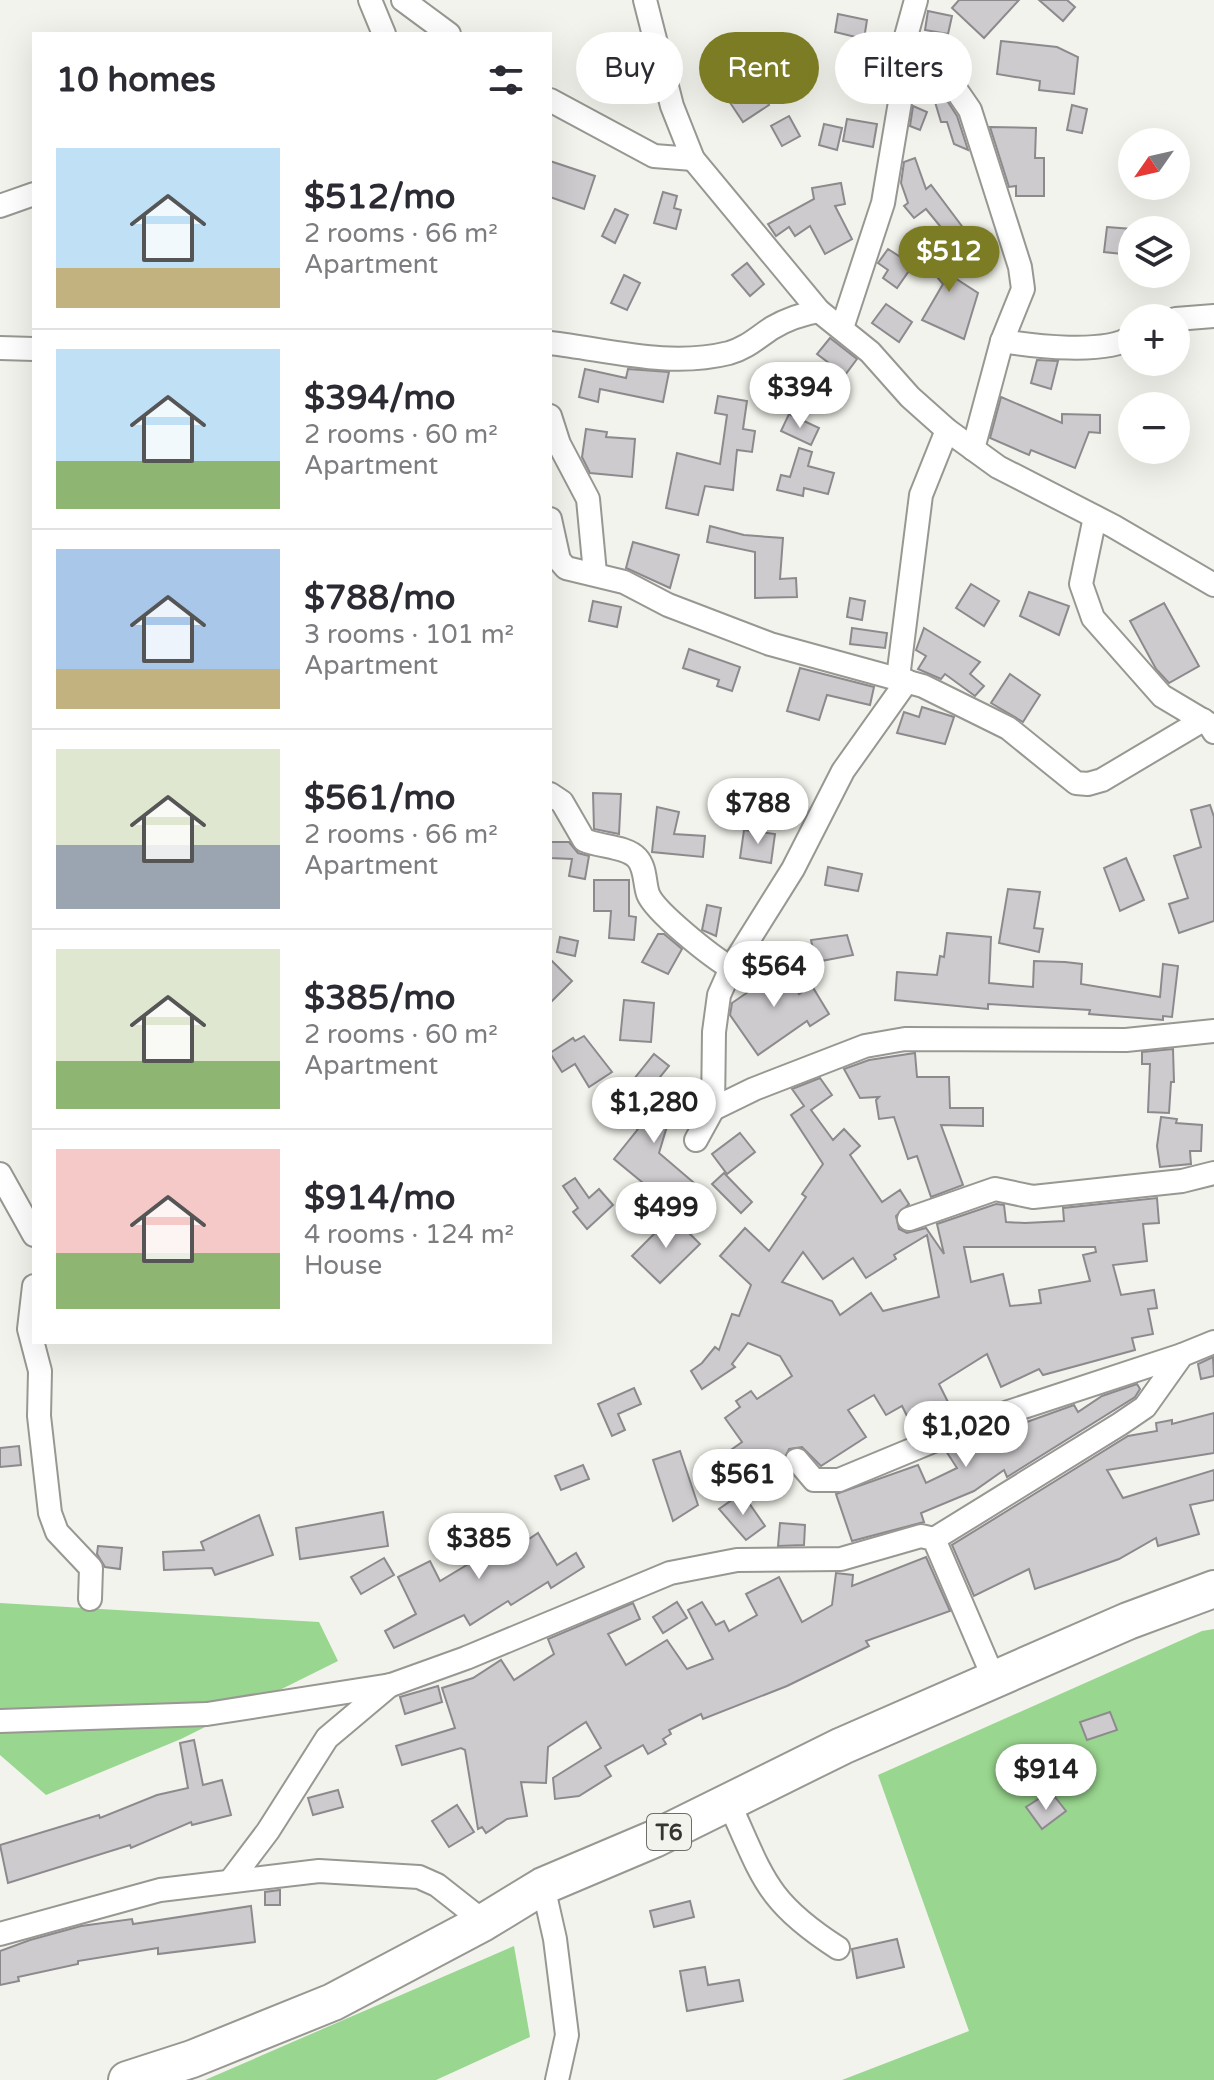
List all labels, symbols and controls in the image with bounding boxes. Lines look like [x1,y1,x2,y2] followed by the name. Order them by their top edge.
[576,32,683,104] chip: Buy
[699,32,819,104] chip: Rent
[835,32,972,104] chip: Filters
[484,58,528,102] icon: filters
[56,60,216,101] text: 10 homes
[1118,128,1190,200] north arrow
[1118,128,1190,464] map controls
[304,177,455,218] text: $512/mo
[120,180,216,276] icon: home
[1118,216,1190,288] button: layers
[304,218,498,249] text: 2 rooms · 66 m²
[902,226,996,294] pin: $512
[916,236,982,267] text: $512
[304,249,438,280] text: Apartment
[1118,304,1190,376] button: +
[753,362,847,430] pin: $394
[767,372,833,403] text: $394
[304,378,455,419] text: $394/mo
[120,381,216,477] icon: home
[1118,392,1190,464] button: −
[304,419,498,450] text: 2 rooms · 60 m²
[304,450,438,481] text: Apartment
[304,578,455,619] text: $788/mo
[120,581,216,677] icon: home
[304,619,514,650] text: 3 rooms · 101 m²
[304,650,438,681] text: Apartment
[304,778,455,819] text: $561/mo
[711,778,805,846] pin: $788
[120,781,216,877] icon: home
[725,788,791,819] text: $788
[304,819,498,850] text: 2 rooms · 66 m²
[304,850,438,881] text: Apartment
[727,941,821,1009] pin: $564
[741,951,807,982] text: $564
[304,978,455,1019] text: $385/mo
[120,981,216,1077] icon: home
[304,1019,498,1050] text: 2 rooms · 60 m²
[304,1050,438,1081] text: Apartment
[589,1077,719,1145] pin: $1,280
[610,1087,698,1118] text: $1,280
[304,1178,455,1219] text: $914/mo
[120,1181,216,1277] icon: home
[619,1182,713,1250] pin: $499
[633,1192,699,1223] text: $499
[304,1219,514,1250] text: 4 rooms · 124 m²
[304,1250,382,1281] text: House
[901,1401,1031,1469] pin: $1,020
[922,1411,1010,1442] text: $1,020
[696,1449,790,1517] pin: $561
[710,1459,776,1490] text: $561
[432,1513,526,1581] pin: $385
[446,1523,512,1554] text: $385
[999,1744,1093,1812] pin: $914
[1013,1754,1079,1785] text: $914
[647,1814,691,1850] road number: T6

